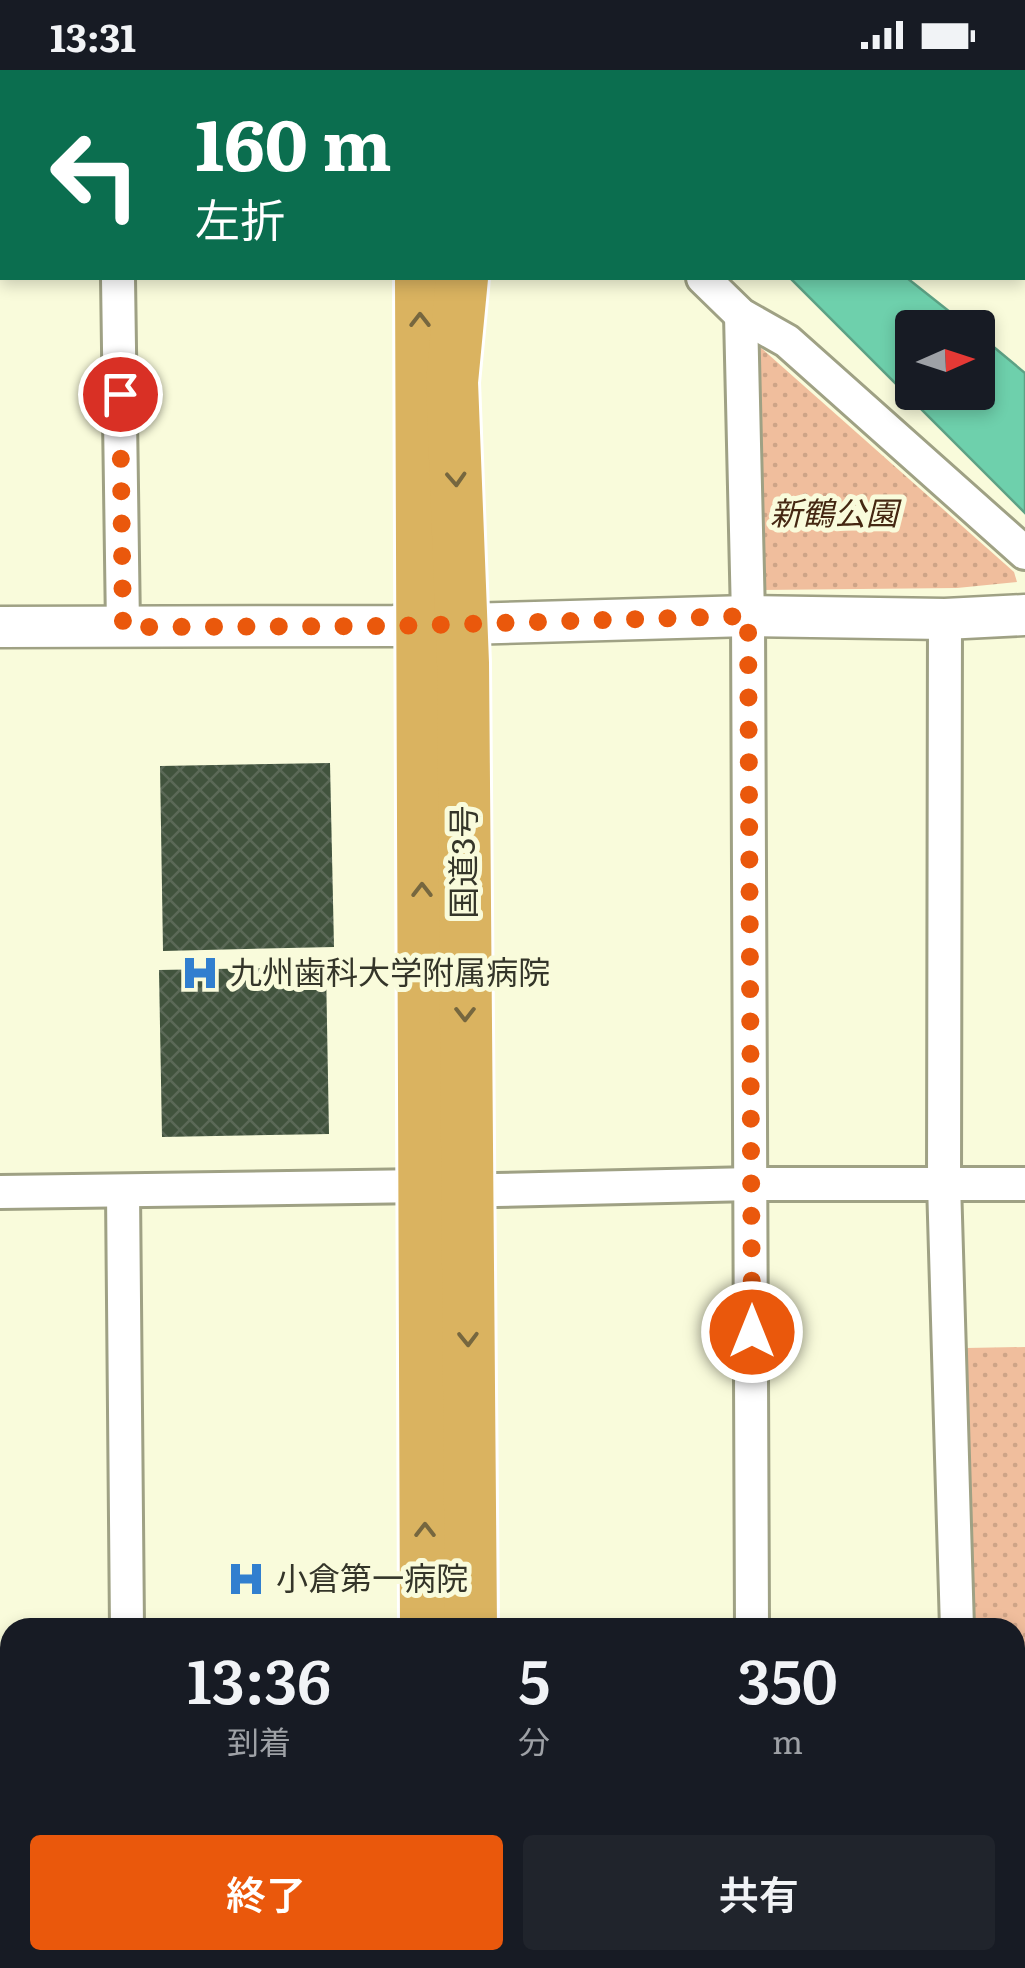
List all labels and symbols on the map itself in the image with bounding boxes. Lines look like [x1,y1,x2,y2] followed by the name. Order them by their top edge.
[895,310,995,410] north arrow
[410,312,431,328] one-way arrow
[78,352,163,437] pin
[445,472,466,488] one-way arrow
[770,487,902,535] park label: 新鶴公園
[437,805,485,919] street label: 国道3号
[411,882,433,898] one-way arrow
[230,946,550,994] place label: 九州歯科大学附属病院
[179,952,221,994] hospital icon: 九州歯科大学附属病院
[454,1008,476,1023] one-way arrow
[700,1280,804,1384] position arrow
[457,1332,479,1348] one-way arrow
[414,1522,436,1538] one-way arrow
[276,1552,468,1600] place label: 小倉第一病院
[225,1558,267,1600] hospital icon: 小倉第一病院

